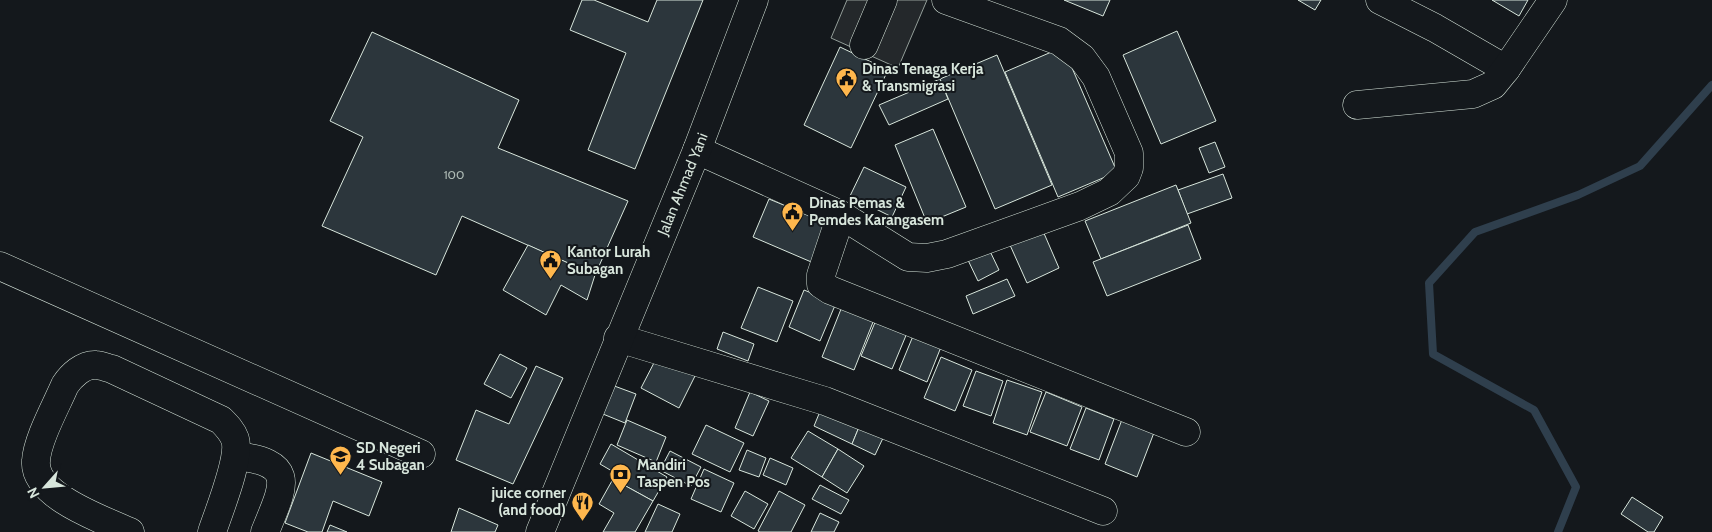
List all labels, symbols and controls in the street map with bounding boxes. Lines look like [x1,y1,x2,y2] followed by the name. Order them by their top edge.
[862,60,984,95] place label: Dinas Tenaga Kerja & Transmigrasi
[834,66,858,97] public building icon: Dinas Tenaga Kerja & Transmigrasi
[653,130,712,239] street label: Jalan Ahmad Yani
[444,167,464,182] house number: 100
[809,194,944,229] place label: Dinas Pemas & Pemdes Karangasem
[781,200,805,231] public building icon: Dinas Pemas & Pemdes Karangasem
[567,243,650,278] place label: Kantor Lurah Subagan
[539,249,563,280] public building icon: Kantor Lurah Subagan
[356,439,425,474] place label: SD Negeri 4 Subagan
[328,445,352,476] school or university icon: SD Negeri 4 Subagan
[637,456,710,491] place label: Mandiri Taspen Pos
[20,462,70,512] north arrow
[609,462,633,493] bank icon: Mandiri Taspen Pos
[23,484,44,501] text: N
[490,484,566,519] place label: juice corner (and food)
[570,490,594,521] restaurant icon: juice corner (and food)

